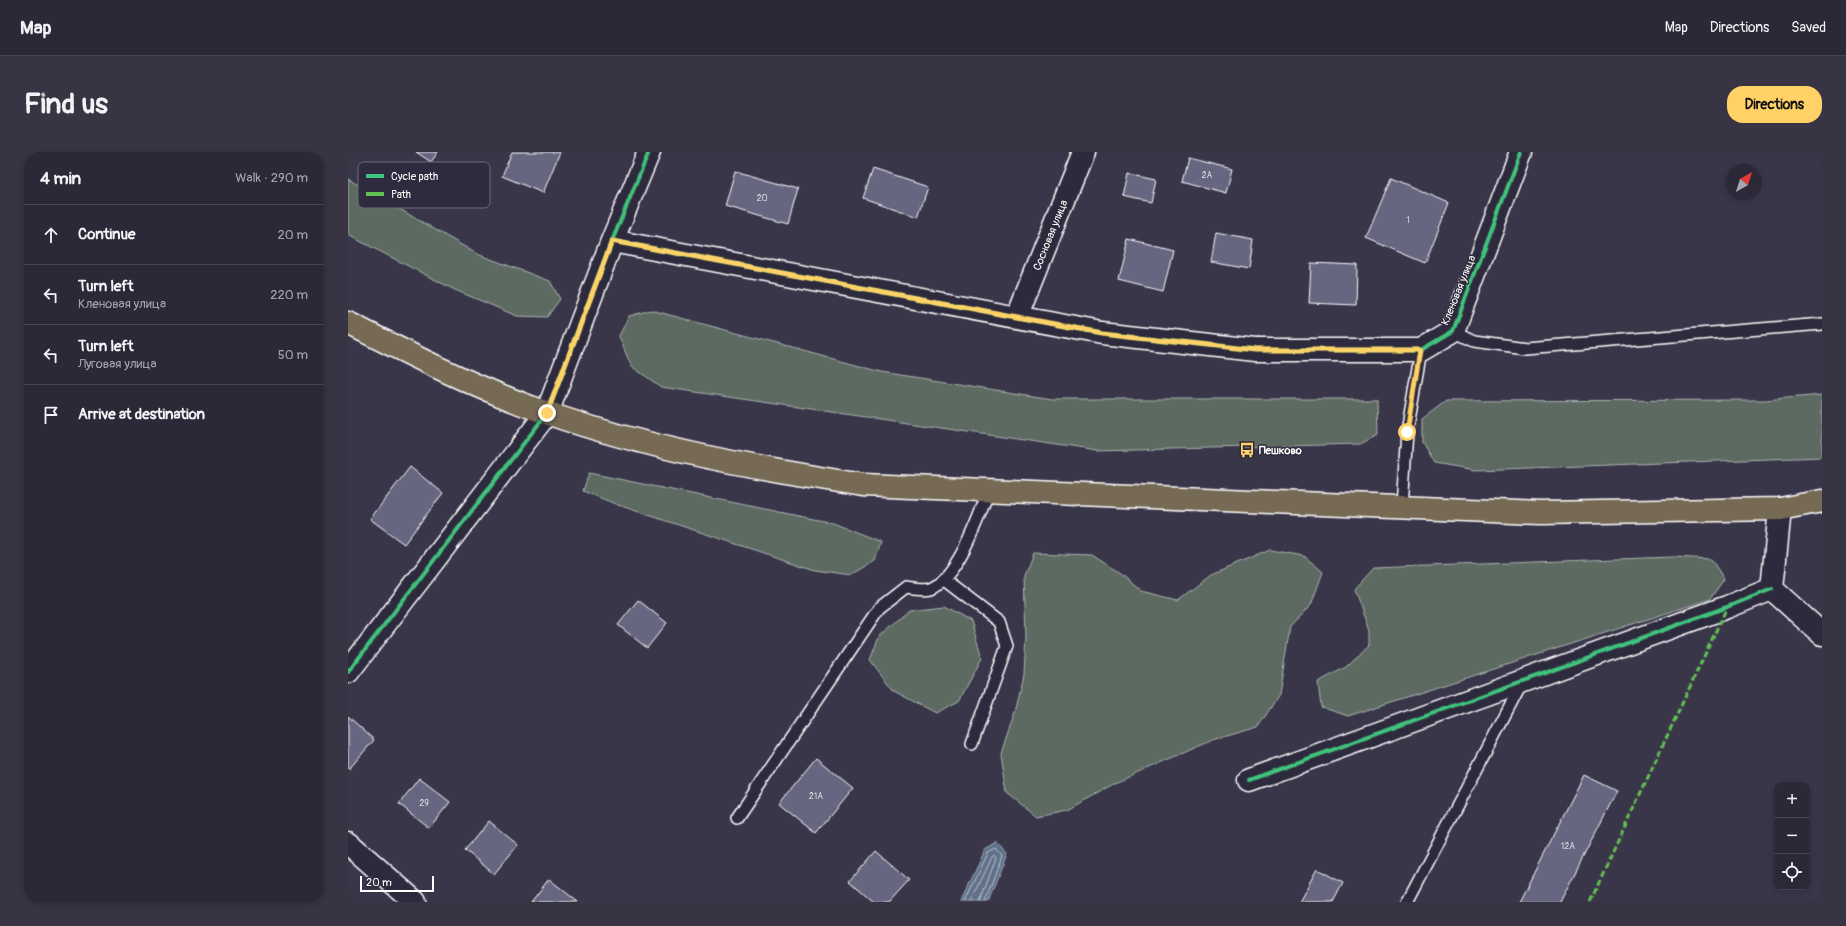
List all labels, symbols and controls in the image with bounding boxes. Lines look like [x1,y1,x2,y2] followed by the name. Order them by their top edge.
[20,16,51,40] text: Map
[1665,19,1688,36] text: Map
[1710,19,1769,36] text: Directions
[1791,19,1826,36] text: Saved
[1727,86,1822,123] button: Directions
[24,87,108,122] text: Find us
[358,162,490,208] legend
[1726,164,1762,200] north arrow
[40,168,81,189] text: 4 min
[235,170,308,186] text: Walk · 290 m
[391,170,438,183] text: Cycle path
[1202,170,1213,181] house number: 2А
[391,188,411,201] text: Path
[756,193,768,204] house number: 20
[1030,198,1071,272] street label: Сосновая улица
[1406,215,1410,226] house number: 1
[40,224,62,246] icon: ahead
[78,225,136,244] text: Continue
[277,227,308,243] text: 20 m
[1439,253,1478,327] street label: Кленовая улица
[78,277,134,296] text: Turn left
[40,284,62,306] icon: left
[270,287,308,303] text: 220 m
[78,296,166,312] text: Кленовая улица
[78,337,134,356] text: Turn left
[40,344,62,366] icon: left
[278,347,308,363] text: 50 m
[78,356,157,372] text: Луговая улица
[40,404,62,426] icon: arrive
[538,404,556,422] route end
[78,405,205,424] text: Arrive at destination
[1398,423,1416,441] route start
[1238,441,1256,459] bus stop icon: Пешково
[1259,444,1302,457] place label: Пешково
[1774,782,1810,890] map controls
[1774,782,1810,818] button: +
[809,791,823,802] house number: 21А
[419,798,429,809] house number: 29
[1774,818,1810,854] button: −
[1561,841,1575,852] house number: 12А
[1774,854,1810,890] button: locate
[360,874,434,893] scale bar
[366,876,392,889] text: 20 m

